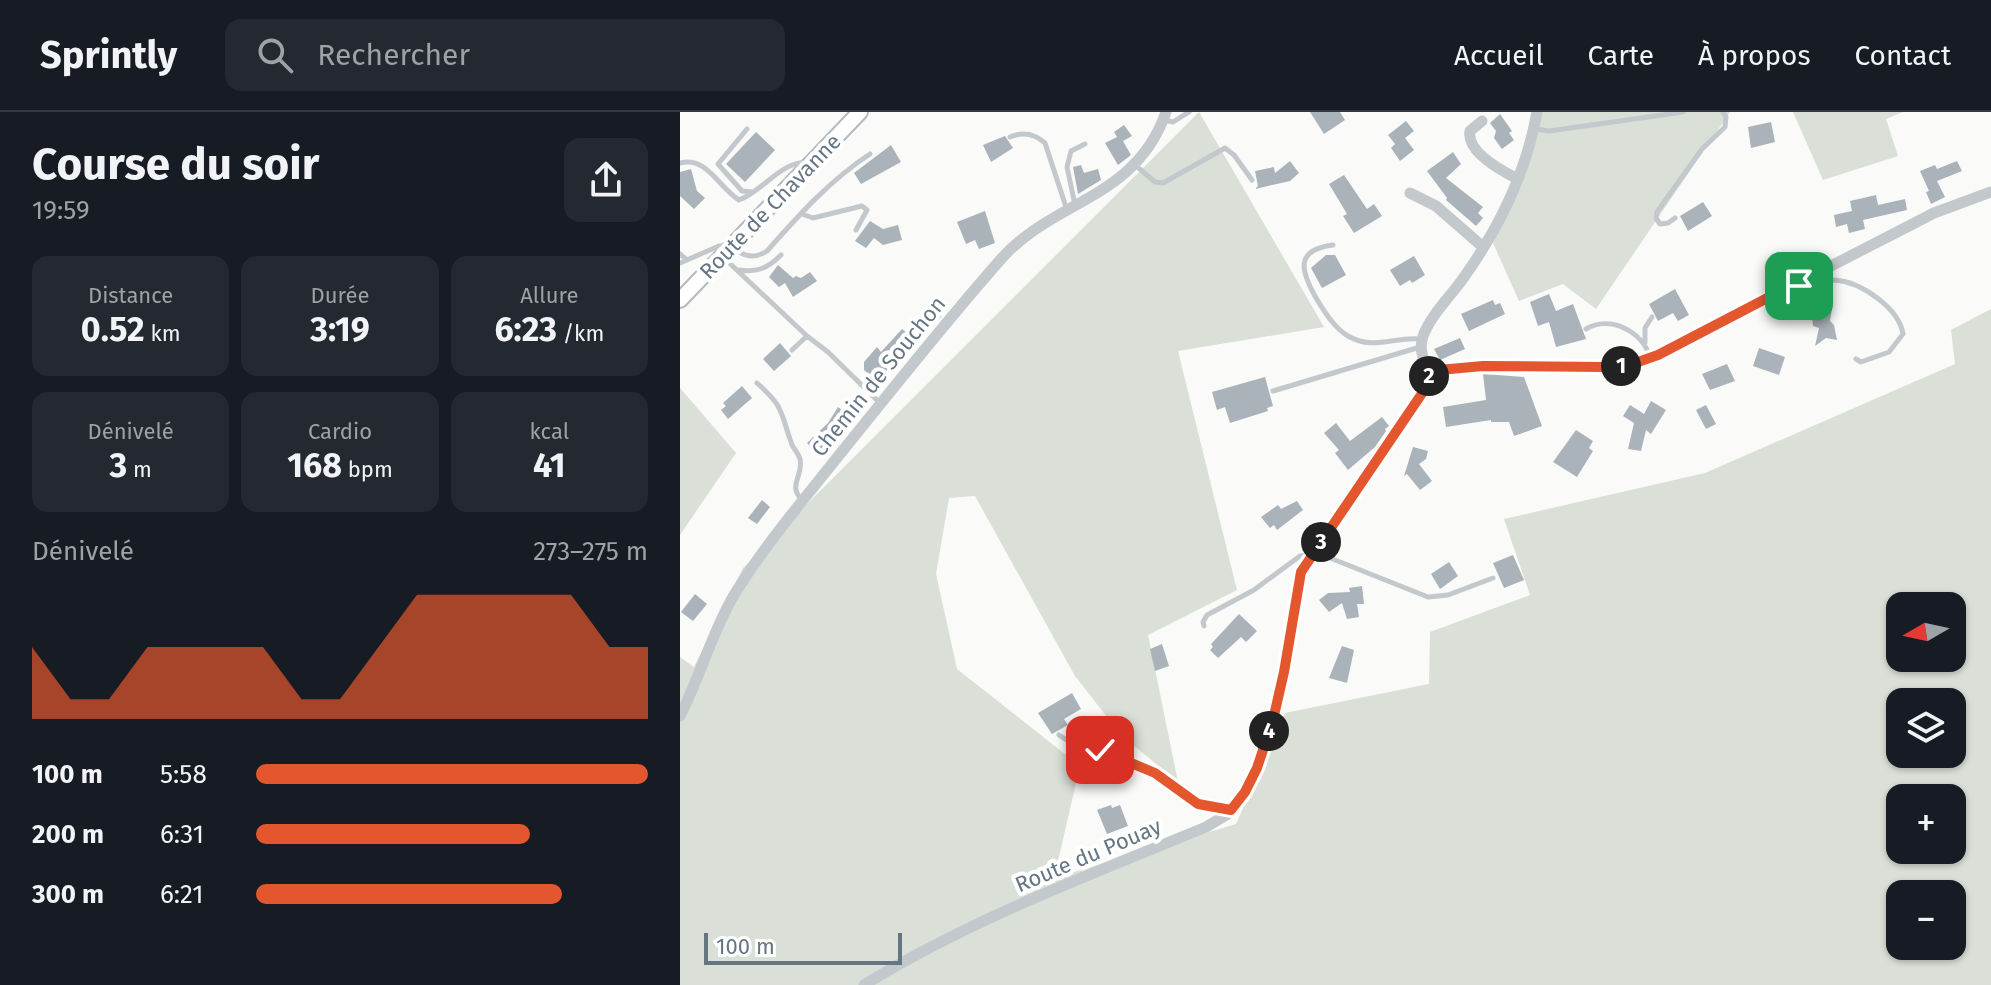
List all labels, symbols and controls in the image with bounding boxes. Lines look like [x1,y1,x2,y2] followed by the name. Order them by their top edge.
[225,19,785,91] search box
[40,32,177,78] text: Sprintly
[253,33,297,77] icon: search
[317,37,470,73] text: Rechercher
[1454,39,1544,72] text: Accueil
[1588,39,1654,72] text: Carte
[1698,39,1810,72] text: À propos
[1854,39,1951,72] text: Contact
[694,128,847,285] street label: Route de Chavanne
[32,138,319,191] text: Course du soir
[564,138,648,222] button: share
[32,195,90,226] text: 19:59
[1765,252,1833,320] pin
[1777,264,1821,308] icon: arrive
[88,282,173,309] text: Distance
[311,282,369,309] text: Durée
[520,282,578,309] text: Allure
[805,291,951,462] street label: Chemin de Souchon
[81,309,145,350] text: 0.52
[310,309,370,350] text: 3:19
[494,309,557,350] text: 6:23
[145,320,181,347] text: km
[557,320,604,347] text: /km
[1601,346,1641,386] pin: 1
[1616,352,1626,379] text: 1
[1409,356,1449,396] pin: 2
[1423,362,1435,389] text: 2
[88,418,174,445] text: Dénivelé
[308,418,372,445] text: Cardio
[530,418,569,445] text: kcal
[109,445,127,486] text: 3
[287,445,342,486] text: 168
[533,445,566,486] text: 41
[127,456,152,483] text: m
[342,456,393,483] text: bpm
[1301,522,1341,562] pin: 3
[1315,528,1327,555] text: 3
[32,536,134,567] text: Dénivelé
[533,536,648,567] text: 273–275 m
[1886,592,1966,672] north arrow
[1886,592,1966,960] map controls
[1886,688,1966,768] button: layers
[1249,711,1289,751] pin: 4
[1066,716,1134,784] pin
[1263,717,1275,744] text: 4
[1078,728,1122,772] icon: check
[32,759,103,790] text: 100 m
[160,759,207,790] text: 5:58
[1886,784,1966,864] button: +
[1011,812,1165,898] street label: Route du Pouay
[32,819,104,850] text: 200 m
[160,819,204,850] text: 6:31
[32,879,104,910] text: 300 m
[160,879,204,910] text: 6:21
[1886,880,1966,960] button: −
[704,929,902,965] scale bar
[716,933,775,960] text: 100 m

